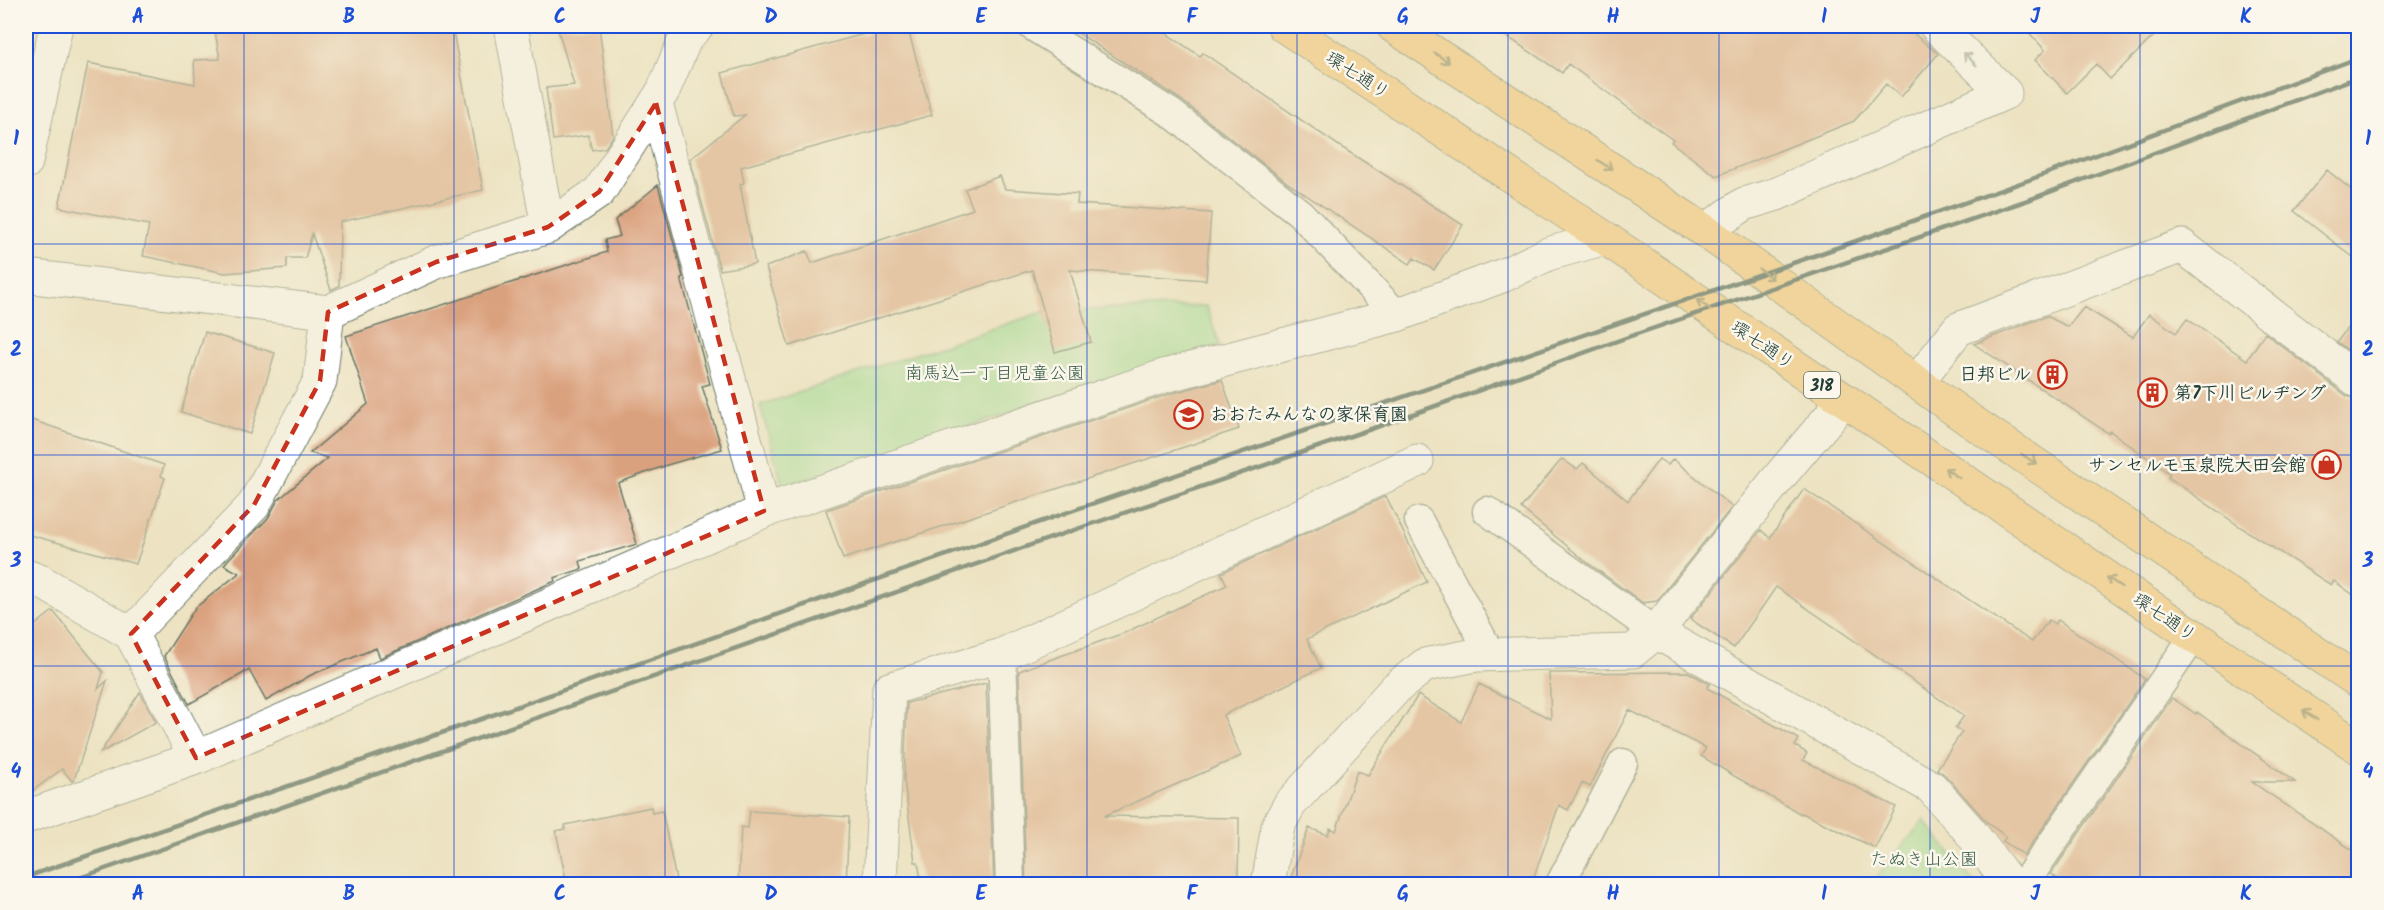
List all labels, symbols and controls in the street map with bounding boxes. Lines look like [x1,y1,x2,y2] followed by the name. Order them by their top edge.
[132,2,144,34] text: A
[343,2,355,34] text: B
[554,2,566,34] text: C
[764,2,778,34] text: D
[975,2,987,34] text: E
[1187,2,1199,34] text: F
[1397,2,1409,34] text: G
[1606,2,1620,34] text: H
[1821,2,1827,34] text: I
[2030,2,2041,34] text: J
[2240,2,2252,34] text: K
[1319,44,1395,108] street label: 環七通り
[1433,52,1450,64] one-way arrow
[1963,52,1978,67] one-way arrow
[13,124,19,156] text: 1
[2365,124,2371,156] text: 1
[1596,159,1613,171] one-way arrow
[1758,268,1774,280] one-way arrow
[1696,299,1712,311] one-way arrow
[1724,314,1800,378] street label: 環七通り
[10,335,22,367] text: 2
[2362,335,2374,367] text: 2
[2036,358,2068,390] building icon: 日邦ビル
[905,360,1085,389] park label: 南馬込一丁目児童公園
[1959,361,2031,390] place label: 日邦ビル
[1804,372,1840,398] road number: 318
[2137,377,2169,409] building icon: 第7下川ビルヂング
[2174,380,2326,409] place label: 第7下川ビルヂング
[1173,398,1205,430] school or university icon: おおたみんなの家保育園
[1210,401,1408,430] place label: おおたみんなの家保育園
[2311,449,2343,481] shop icon: サンセルモ玉泉院大田会館
[2088,452,2306,481] place label: サンセルモ玉泉院大田会館
[2020,453,2037,466] one-way arrow
[1944,467,1961,479] one-way arrow
[10,546,22,578] text: 3
[2362,546,2374,578] text: 3
[2106,576,2122,588] one-way arrow
[2126,586,2202,650] street label: 環七通り
[2302,709,2319,721] one-way arrow
[11,757,22,789] text: 4
[2363,757,2374,789] text: 4
[1870,846,1978,875] park label: たぬき山公園
[132,879,144,910] text: A
[343,879,355,910] text: B
[554,879,566,910] text: C
[764,879,778,910] text: D
[975,879,987,910] text: E
[1187,879,1199,910] text: F
[1397,879,1409,910] text: G
[1606,879,1620,910] text: H
[1821,879,1827,910] text: I
[2030,879,2041,910] text: J
[2240,879,2252,910] text: K

